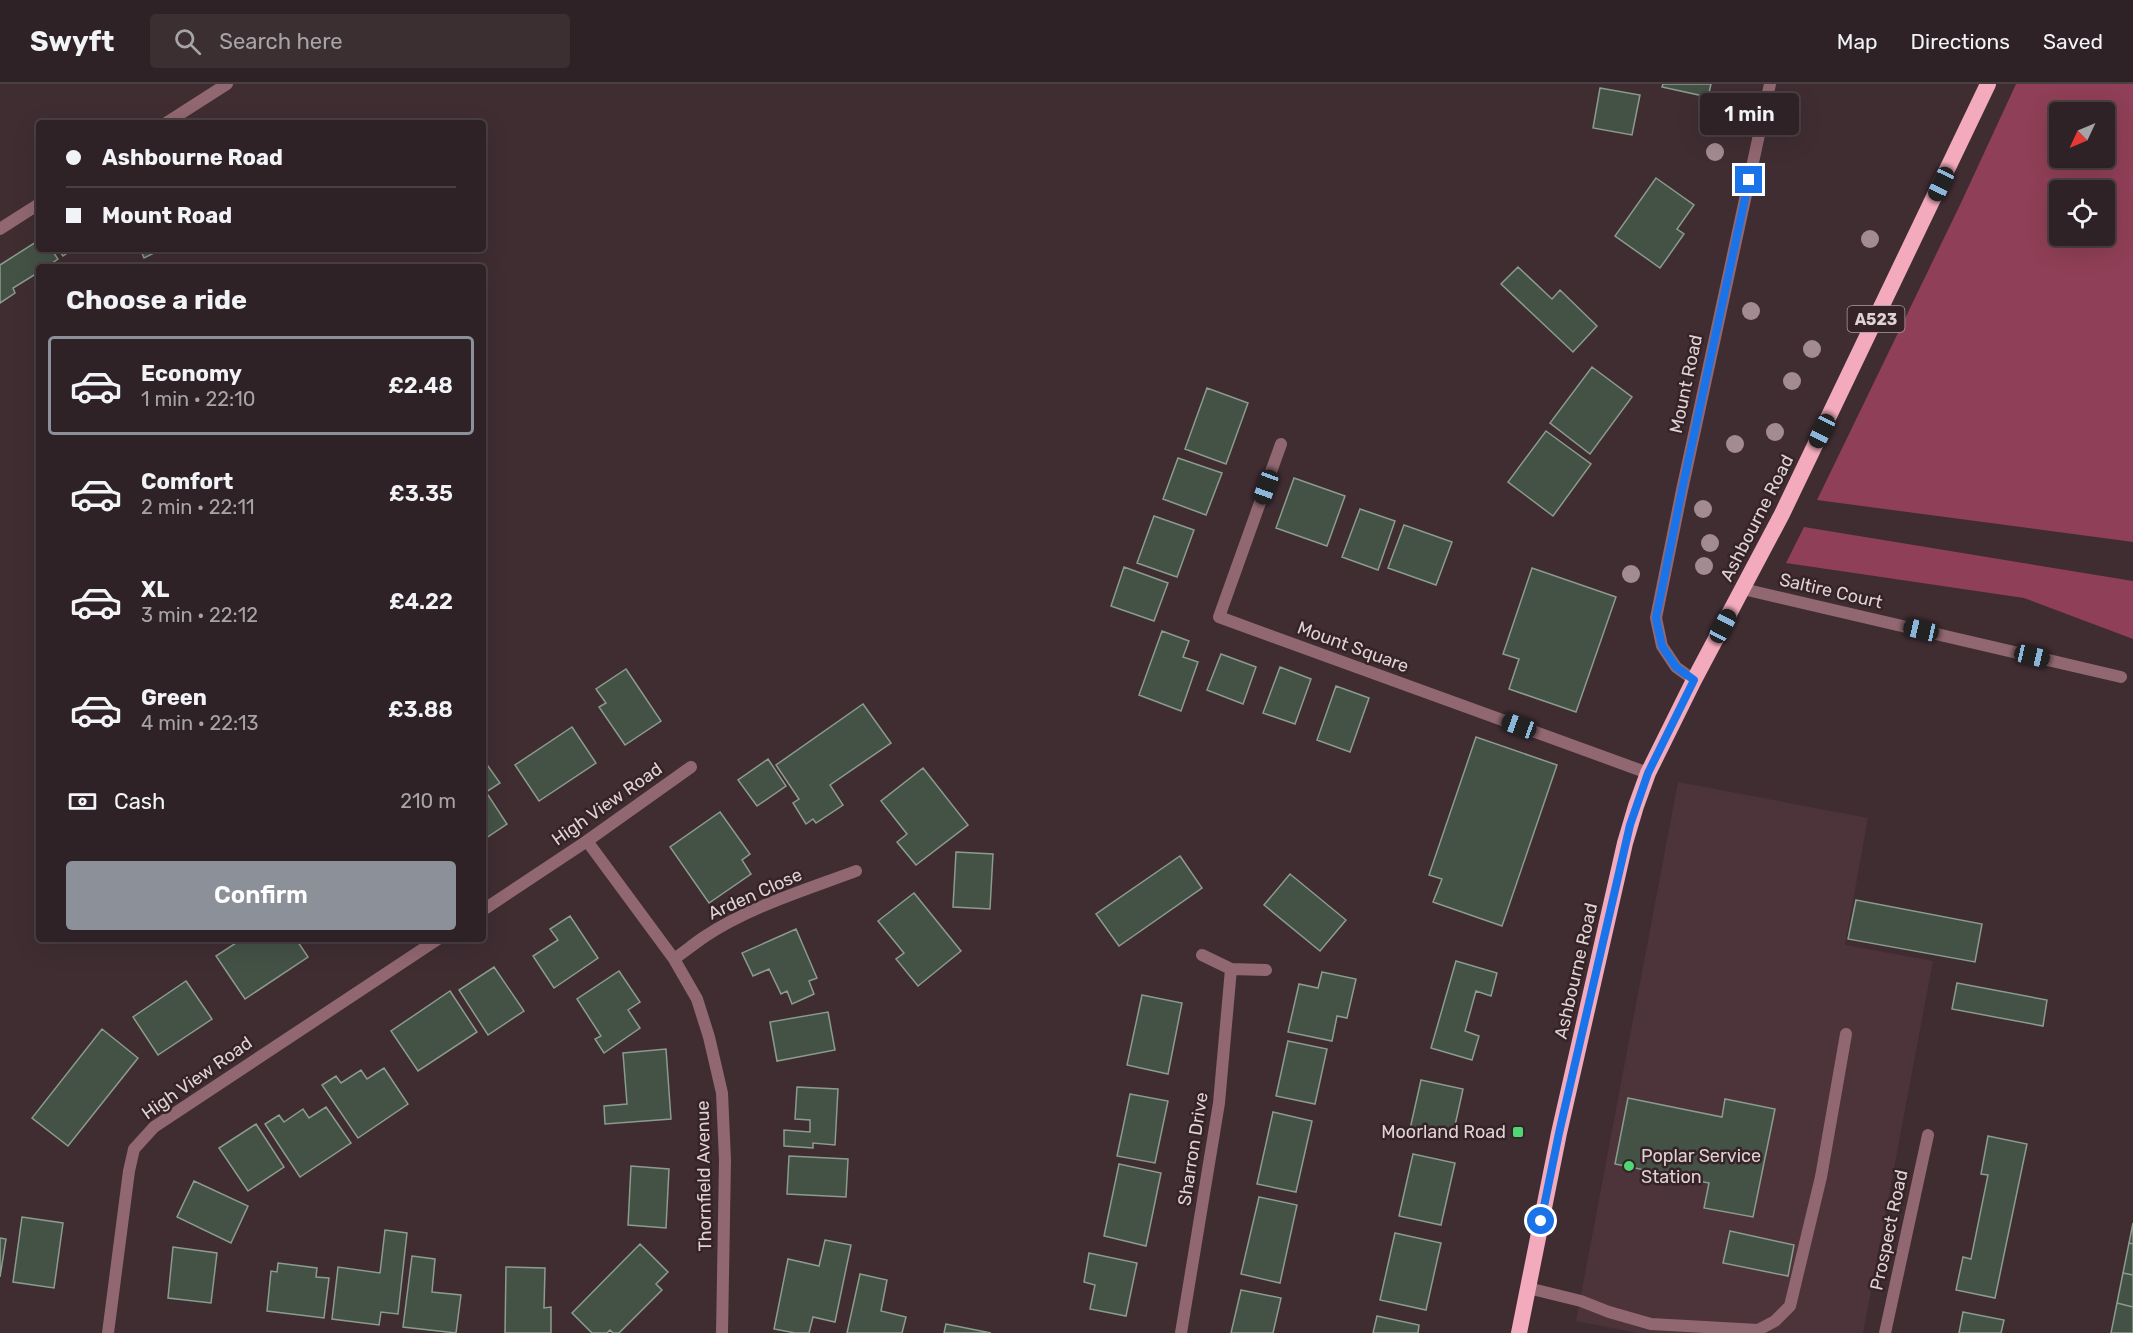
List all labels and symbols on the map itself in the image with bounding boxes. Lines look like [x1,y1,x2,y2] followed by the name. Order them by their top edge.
[1700,93,1798,135] callout: 1 min
[2049,102,2115,168] north arrow
[1925,164,1957,204] car
[1735,166,1762,193] route end
[1848,306,1904,332] road number: A523
[1665,333,1707,435] street label: Mount Road
[1806,411,1838,451] car
[1716,451,1798,585] street label: Ashbourne Road
[1251,467,1281,507] car
[1777,568,1885,614] street label: Saltire Court
[1707,606,1739,646] car
[1294,617,1412,677] street label: Mount Square
[1901,617,1941,643] car
[2012,643,2052,669] car
[1499,711,1539,741] car
[548,758,666,850] street label: High View Road
[704,863,806,925] street label: Arden Close
[1550,901,1602,1041] street label: Ashbourne Road
[138,1032,256,1124] street label: High View Road
[1173,1091,1213,1207] street label: Sharron Drive
[692,1100,716,1252] street label: Thornfield Avenue
[1381,1121,1506,1143] place label: Moorland Road
[1511,1125,1525,1139] marker: Moorland Road
[1641,1145,1761,1188] place label: Poplar Service Station
[1622,1159,1636,1173] marker: Poplar Service Station
[1865,1168,1913,1292] street label: Prospect Road
[1527,1207,1554,1234] route start

